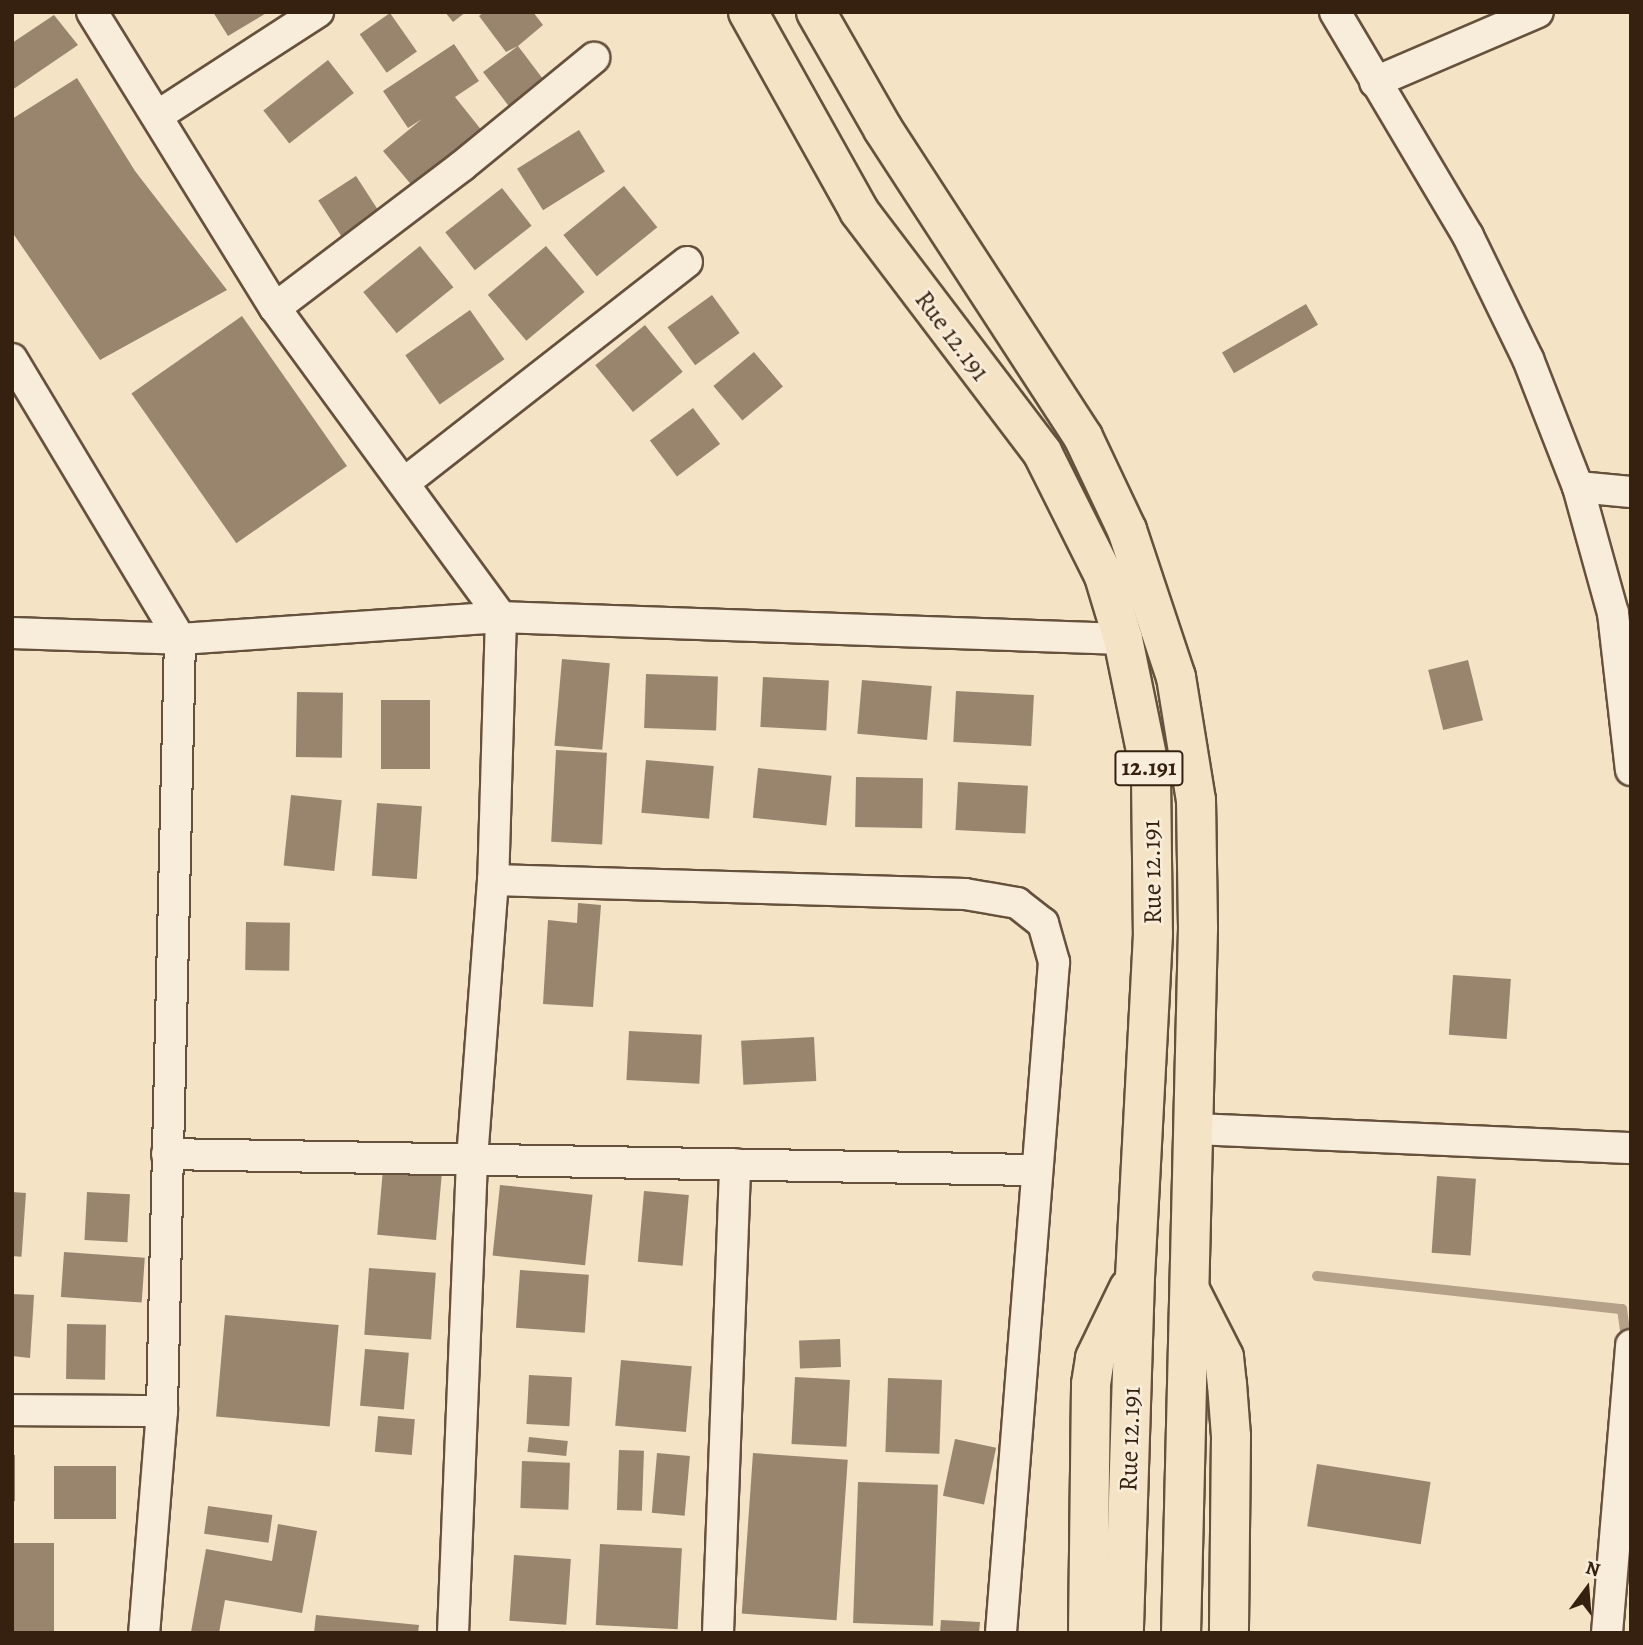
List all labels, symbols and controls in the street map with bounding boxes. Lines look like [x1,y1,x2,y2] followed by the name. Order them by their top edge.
[908,285,996,387] street label: Rue 12.191
[1114,748,1184,788] road number: 12.191
[1135,819,1169,925] street label: Rue 12.191
[1113,1386,1147,1492] street label: Rue 12.191
[1552,1554,1622,1624] north arrow
[1583,1554,1603,1583] text: N

